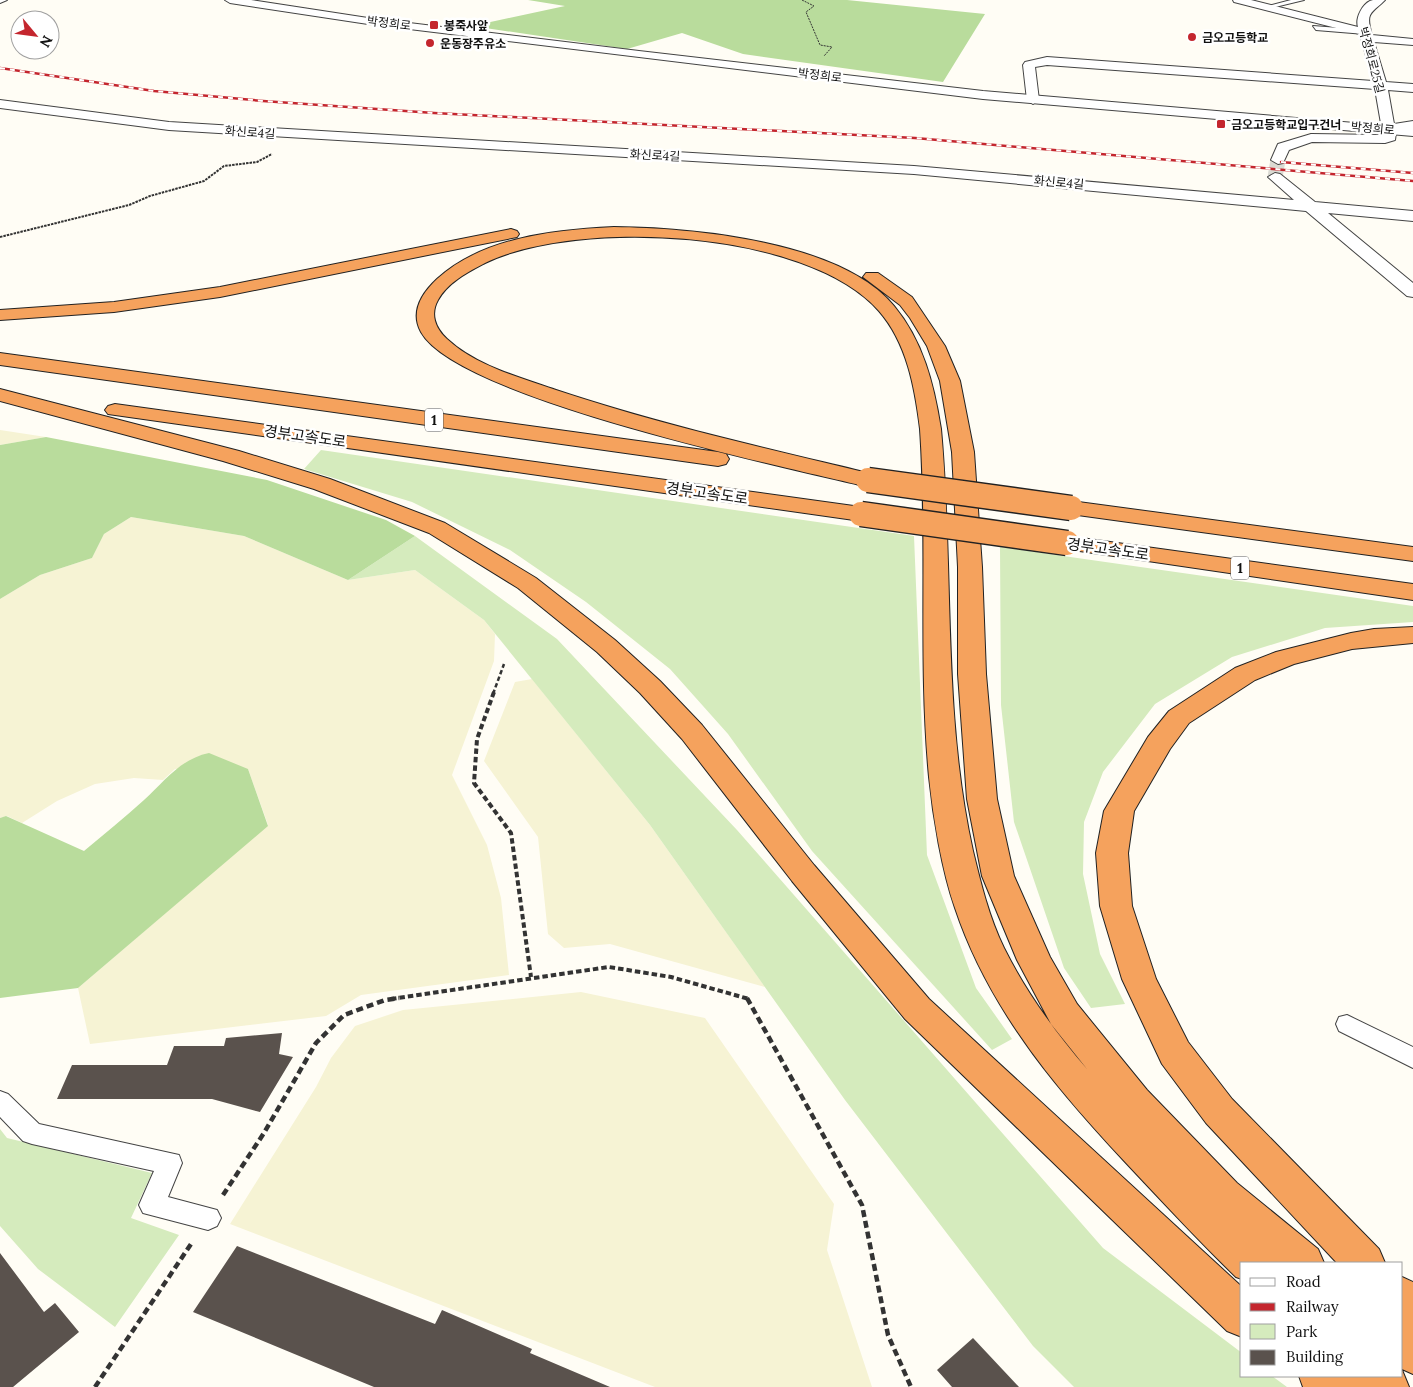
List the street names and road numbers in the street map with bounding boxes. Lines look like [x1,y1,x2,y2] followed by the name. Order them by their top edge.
[366,13,412,33] street label: 박정희로
[1356,25,1388,95] street label: 박정희로25길
[797,65,843,85] street label: 박정희로
[1350,119,1396,137] street label: 박정희로
[224,123,276,141] street label: 화신로4길
[629,146,681,164] street label: 화신로4길
[1033,172,1085,192] street label: 화신로4길
[425,408,443,432] road number: 1
[263,421,347,451] street label: 경부고속도로
[665,478,749,508] street label: 경부고속도로
[1066,534,1150,564] street label: 경부고속도로
[1231,556,1249,580] road number: 1

